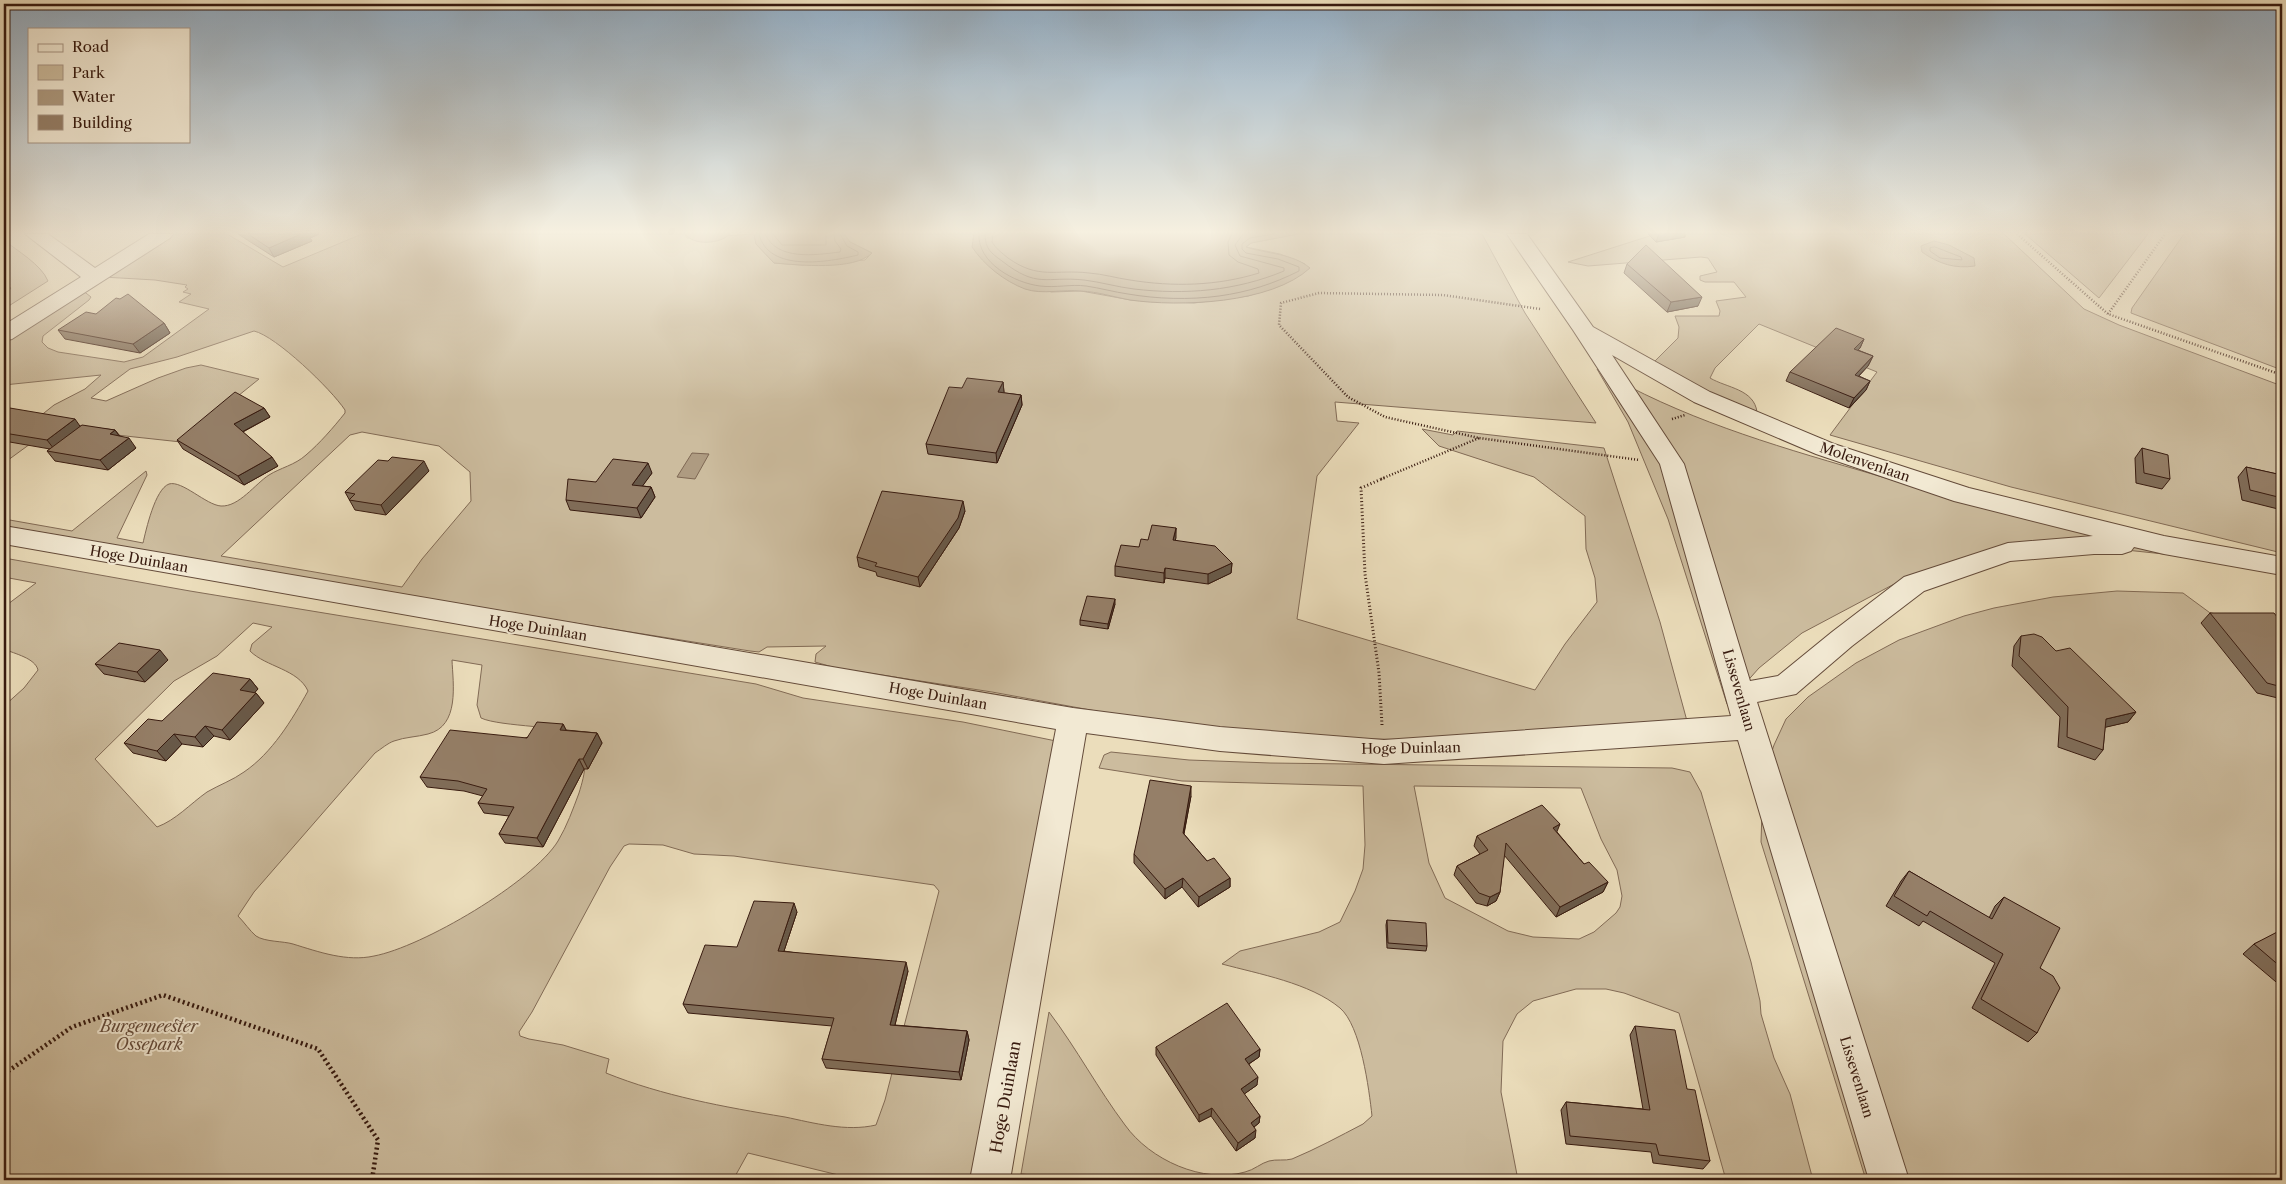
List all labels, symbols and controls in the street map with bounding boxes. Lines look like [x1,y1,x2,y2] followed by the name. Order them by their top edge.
[28,28,190,142] legend
[72,37,109,56] text: Road
[72,63,106,82] text: Park
[71,87,116,106] text: Water
[72,113,132,132] text: Building
[1817,438,1913,486] street label: Molenvenlaan
[88,541,190,577] street label: Hoge Duinlaan
[487,611,589,645] street label: Hoge Duinlaan
[1719,647,1759,733] street label: Lissevenlaan
[887,678,989,714] street label: Hoge Duinlaan
[1361,738,1461,758] street label: Hoge Duinlaan
[98,1016,200,1054] park label: Burgemeester Ossepark
[1836,1034,1878,1120] street label: Lissevenlaan
[985,1039,1025,1155] street label: Hoge Duinlaan

